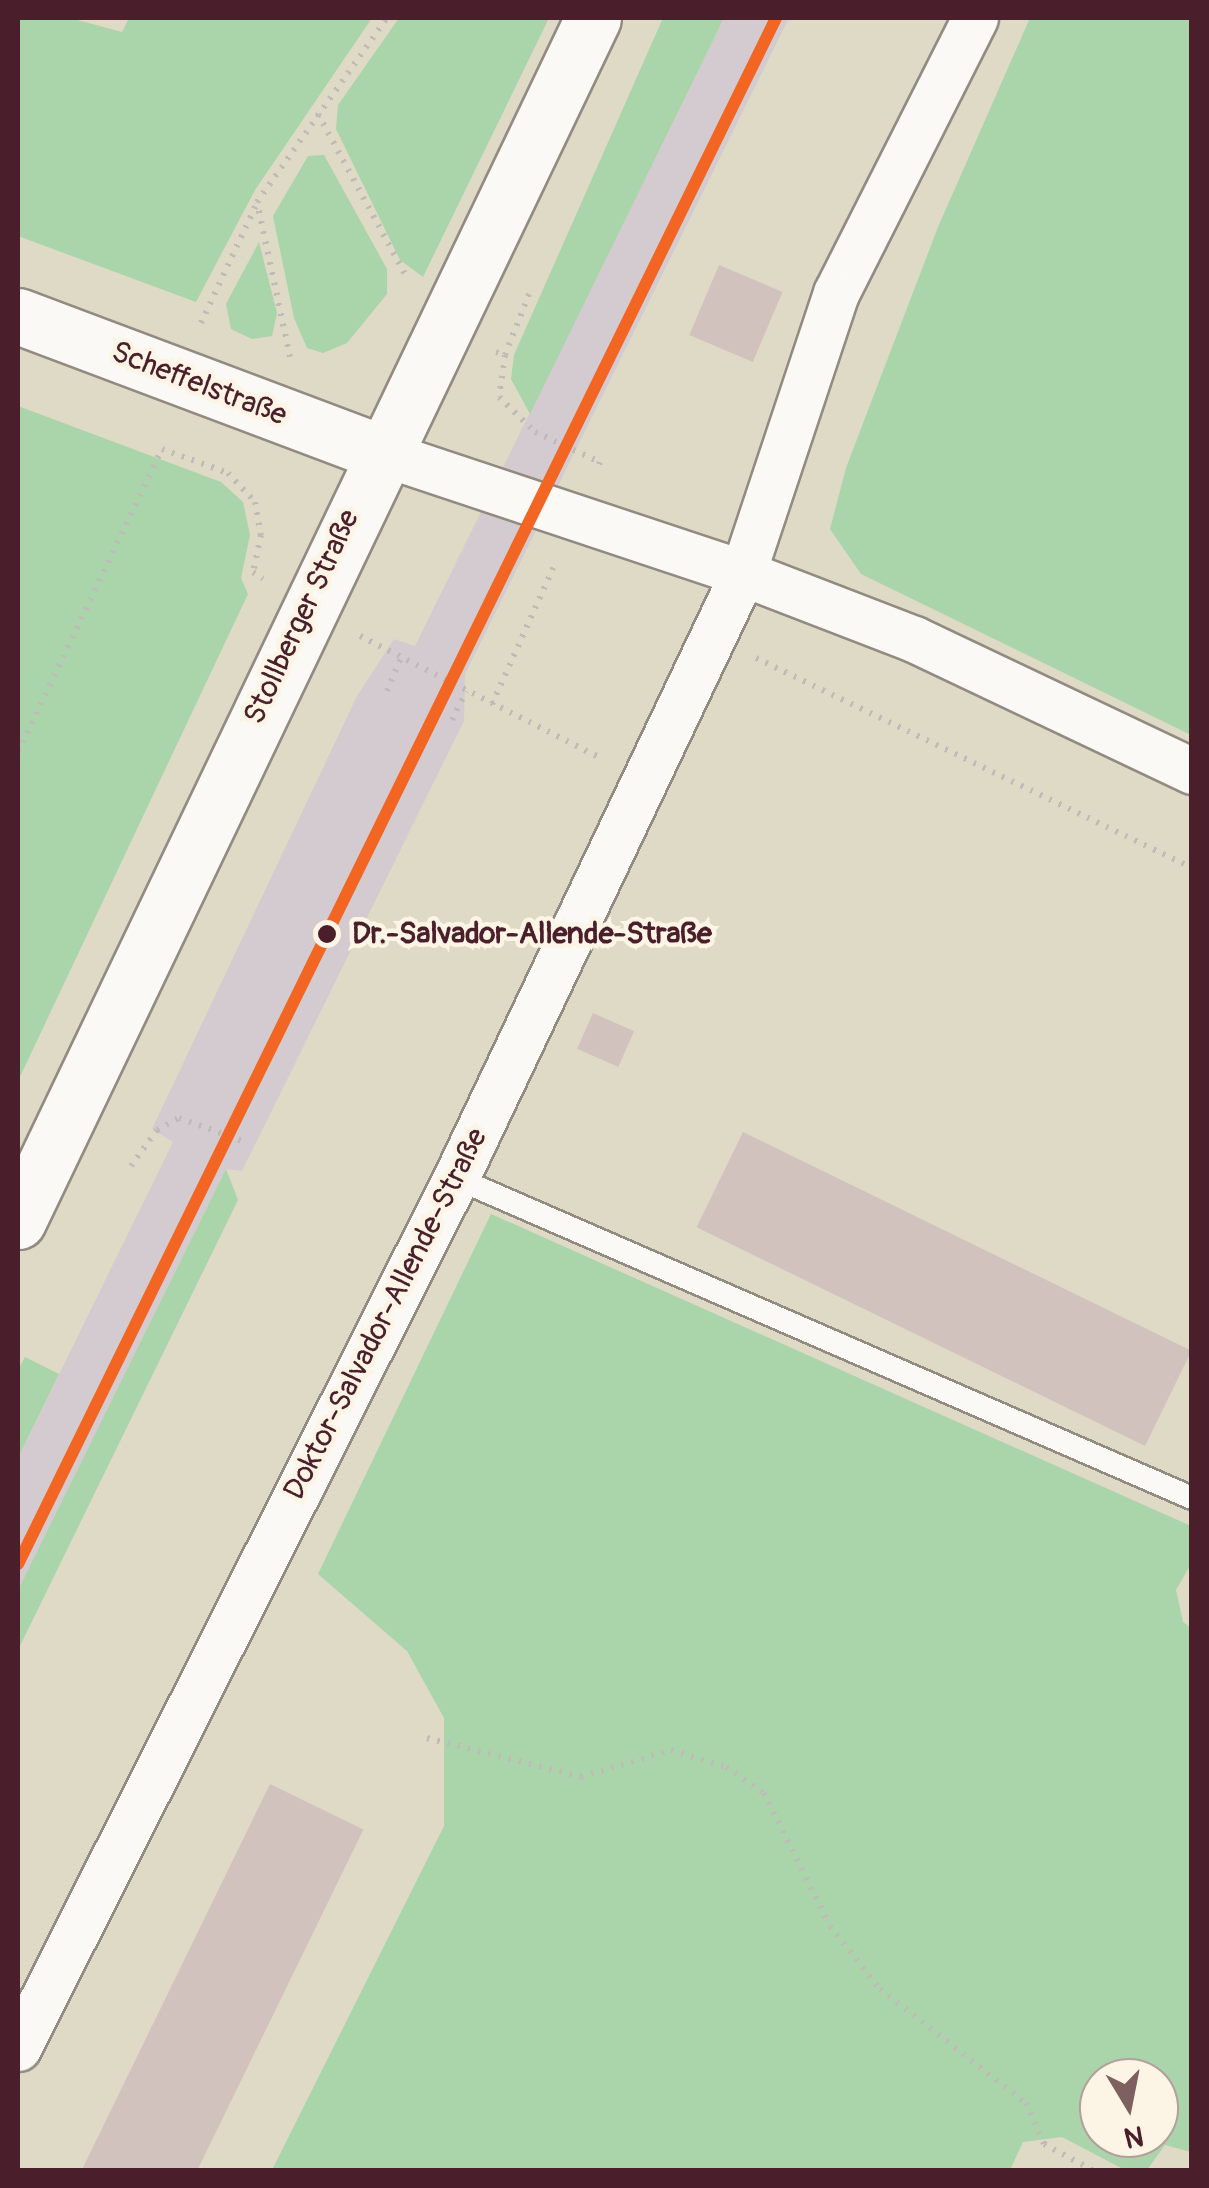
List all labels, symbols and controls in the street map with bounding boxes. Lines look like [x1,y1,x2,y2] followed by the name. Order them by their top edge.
[106,334,292,434] street label: Scheffelstraße
[237,504,367,730] street label: Stollberger Straße
[352,916,712,952] place label: Dr.-Salvador-Allende-Straße
[311,918,343,950] marker: Dr.-Salvador-Allende-Straße
[277,1122,495,1506] street label: Doktor-Salvador-Allende-Straße
[1079,2058,1179,2158] north arrow
[1122,2117,1146,2155] text: N

